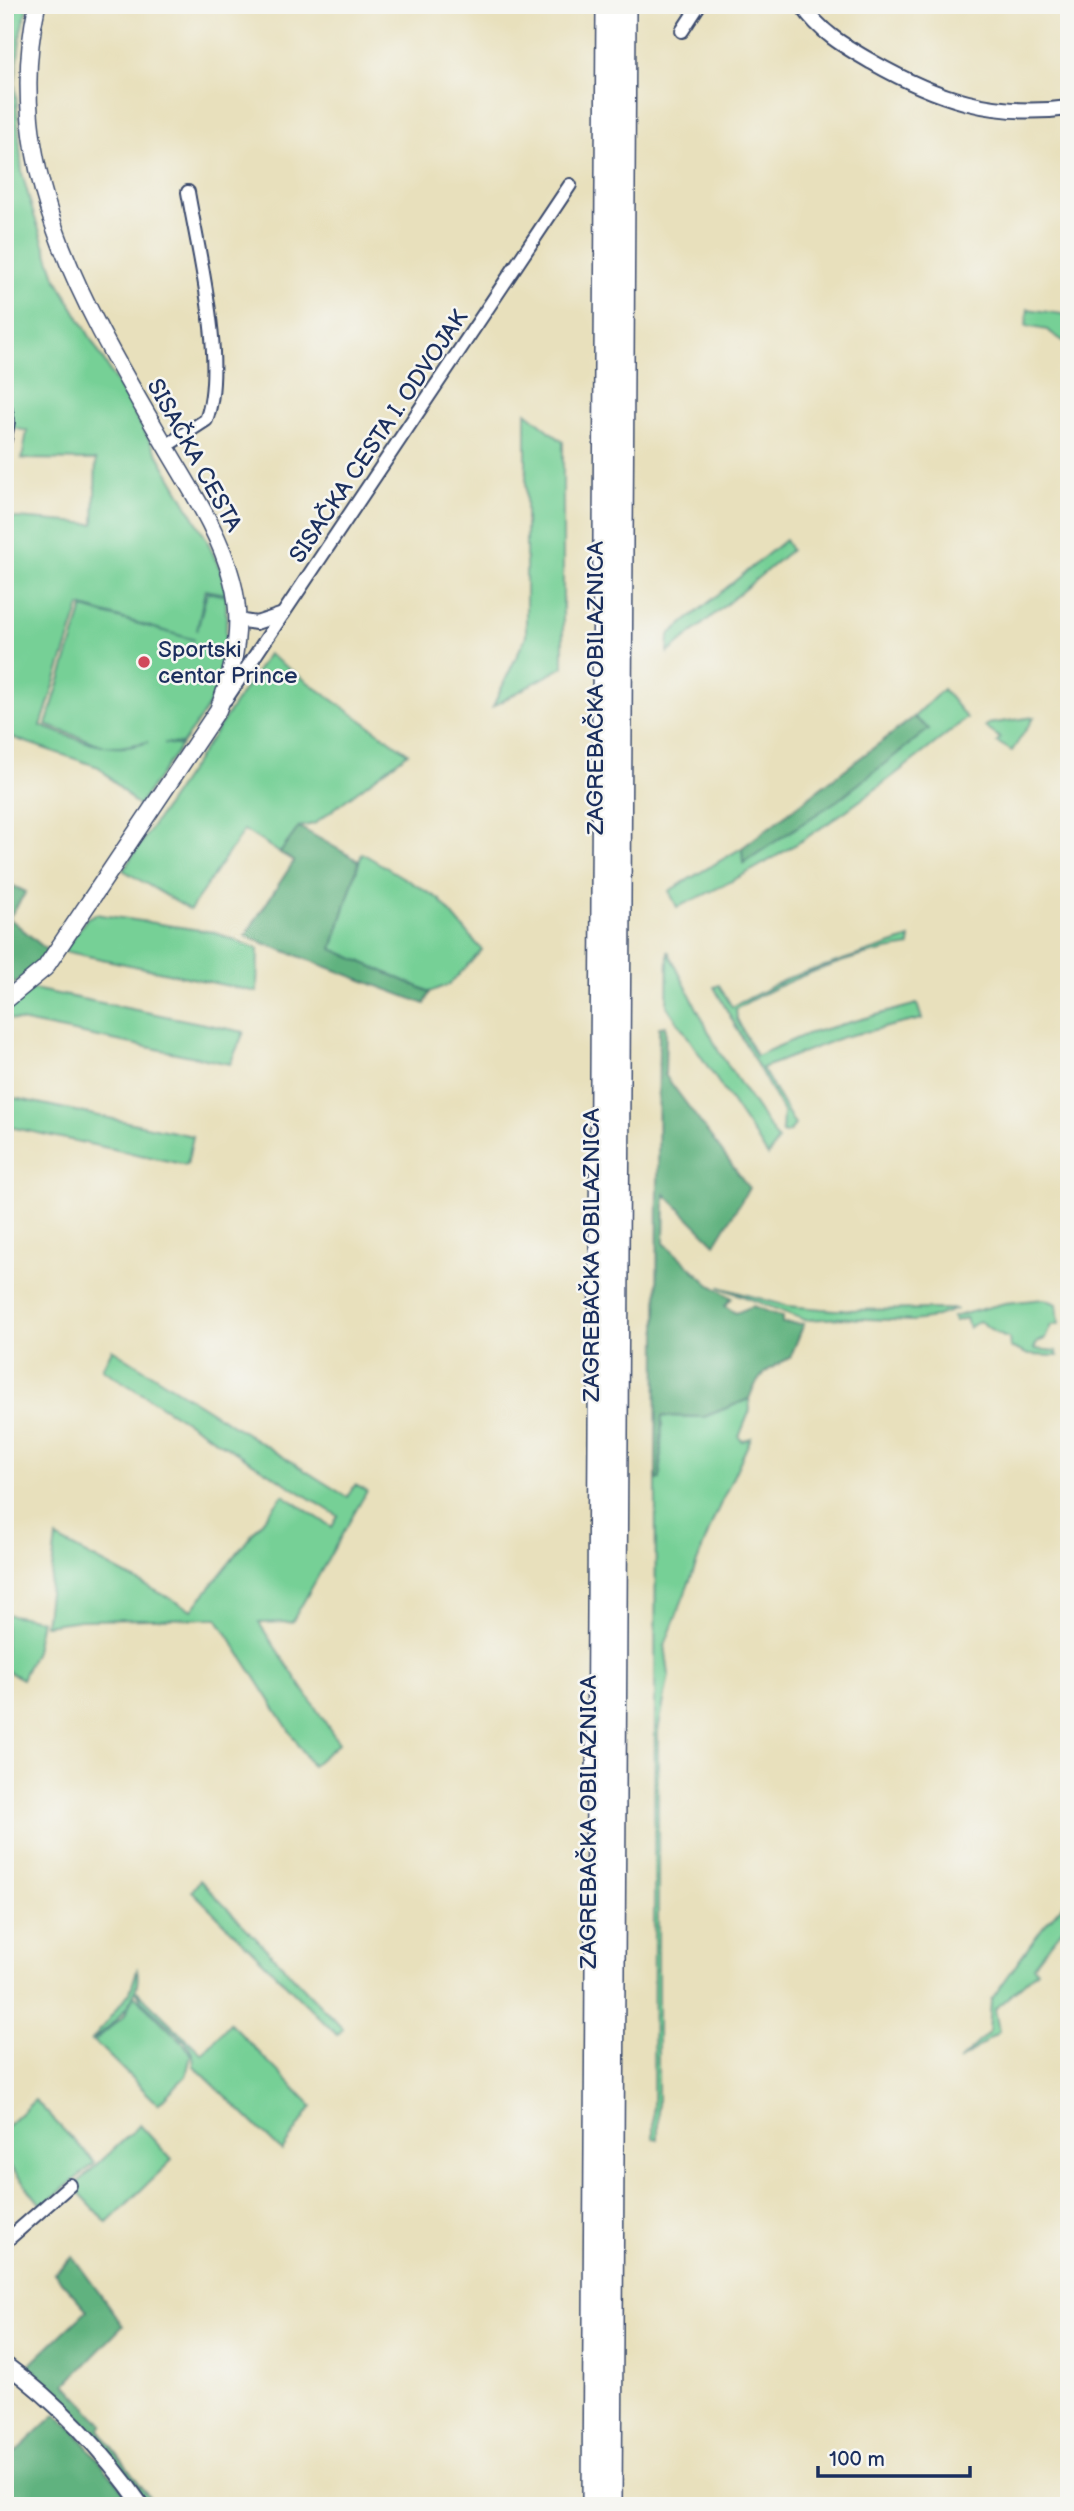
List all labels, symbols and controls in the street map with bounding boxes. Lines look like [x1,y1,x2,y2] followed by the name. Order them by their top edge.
[283,304,474,568] street label: SISAČKA CESTA I. ODVOJAK
[141,374,249,538] street label: SISAČKA CESTA
[581,540,610,836] street label: ZAGREBAČKA OBILAZNICA
[158,636,298,690] place label: Sportski centar Prince
[136,654,152,670] marker: Sportski centar Prince
[577,1107,606,1403] street label: ZAGREBAČKA OBILAZNICA
[574,1674,603,1970] street label: ZAGREBAČKA OBILAZNICA
[818,2434,971,2478] scale bar
[829,2447,885,2472] text: 100 m

